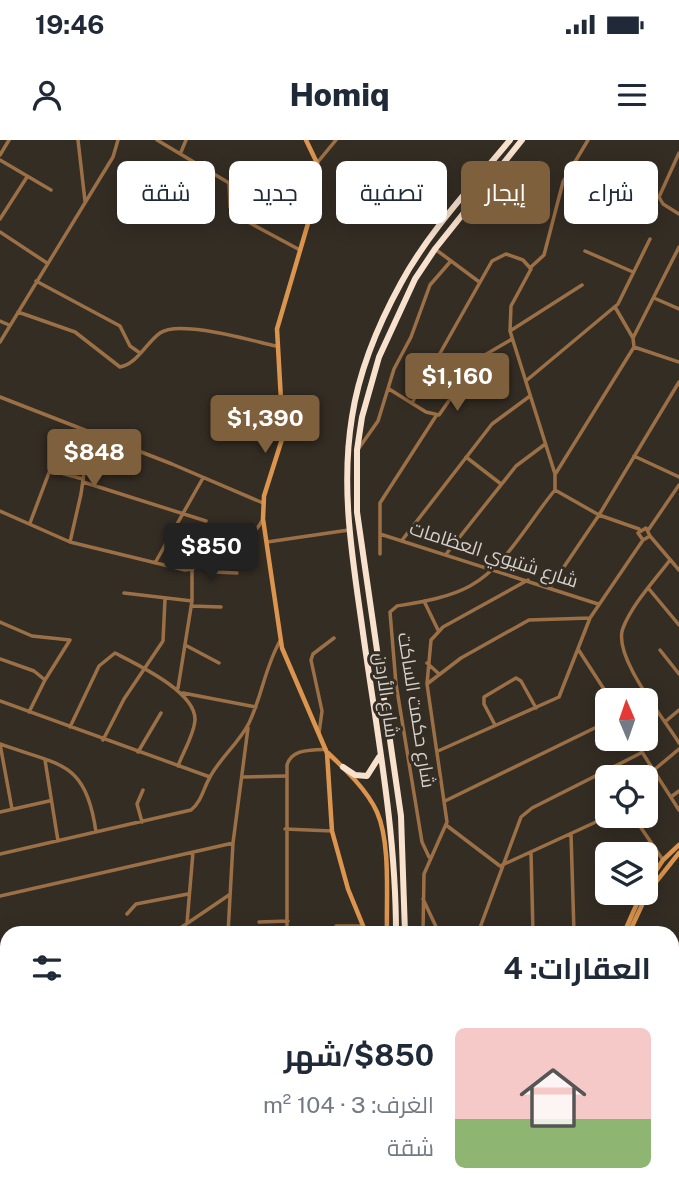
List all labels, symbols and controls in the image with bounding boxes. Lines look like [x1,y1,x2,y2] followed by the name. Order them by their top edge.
[35,9,104,40] text: 19:46
[28,76,66,114] icon: person
[289,76,390,113] text: Homiq
[613,76,651,114] icon: menu
[117,161,215,224] chip: شقة
[229,161,322,224] chip: جديد
[336,161,447,224] chip: تصفية
[461,161,550,224] chip: إيجار
[564,161,658,224] chip: شراء
[400,354,514,413] pin: $1,160
[421,362,493,389] text: $1,160
[208,396,322,455] pin: $1,390
[227,404,304,431] text: $1,390
[53,430,135,489] pin: $848
[63,438,125,465] text: $848
[406,516,581,595] street label: شارع شتيوي العظامات
[170,524,252,583] pin: $850
[180,532,242,559] text: $850
[391,631,440,790] street label: شارع حكمت الساكت
[367,651,404,739] street label: شارع الأردن
[595,688,658,751] north arrow
[595,688,658,905] map controls
[595,765,658,828] button: locate
[595,842,658,905] button: layers
[28,949,66,987] icon: filters
[503,950,651,986] text: العقارات: 4
[284,1037,434,1073] text: $850/شهر
[511,1056,595,1140] icon: home
[263,1091,434,1118] text: الغرف: 3 · 104 m²
[387,1134,434,1161] text: شقة

